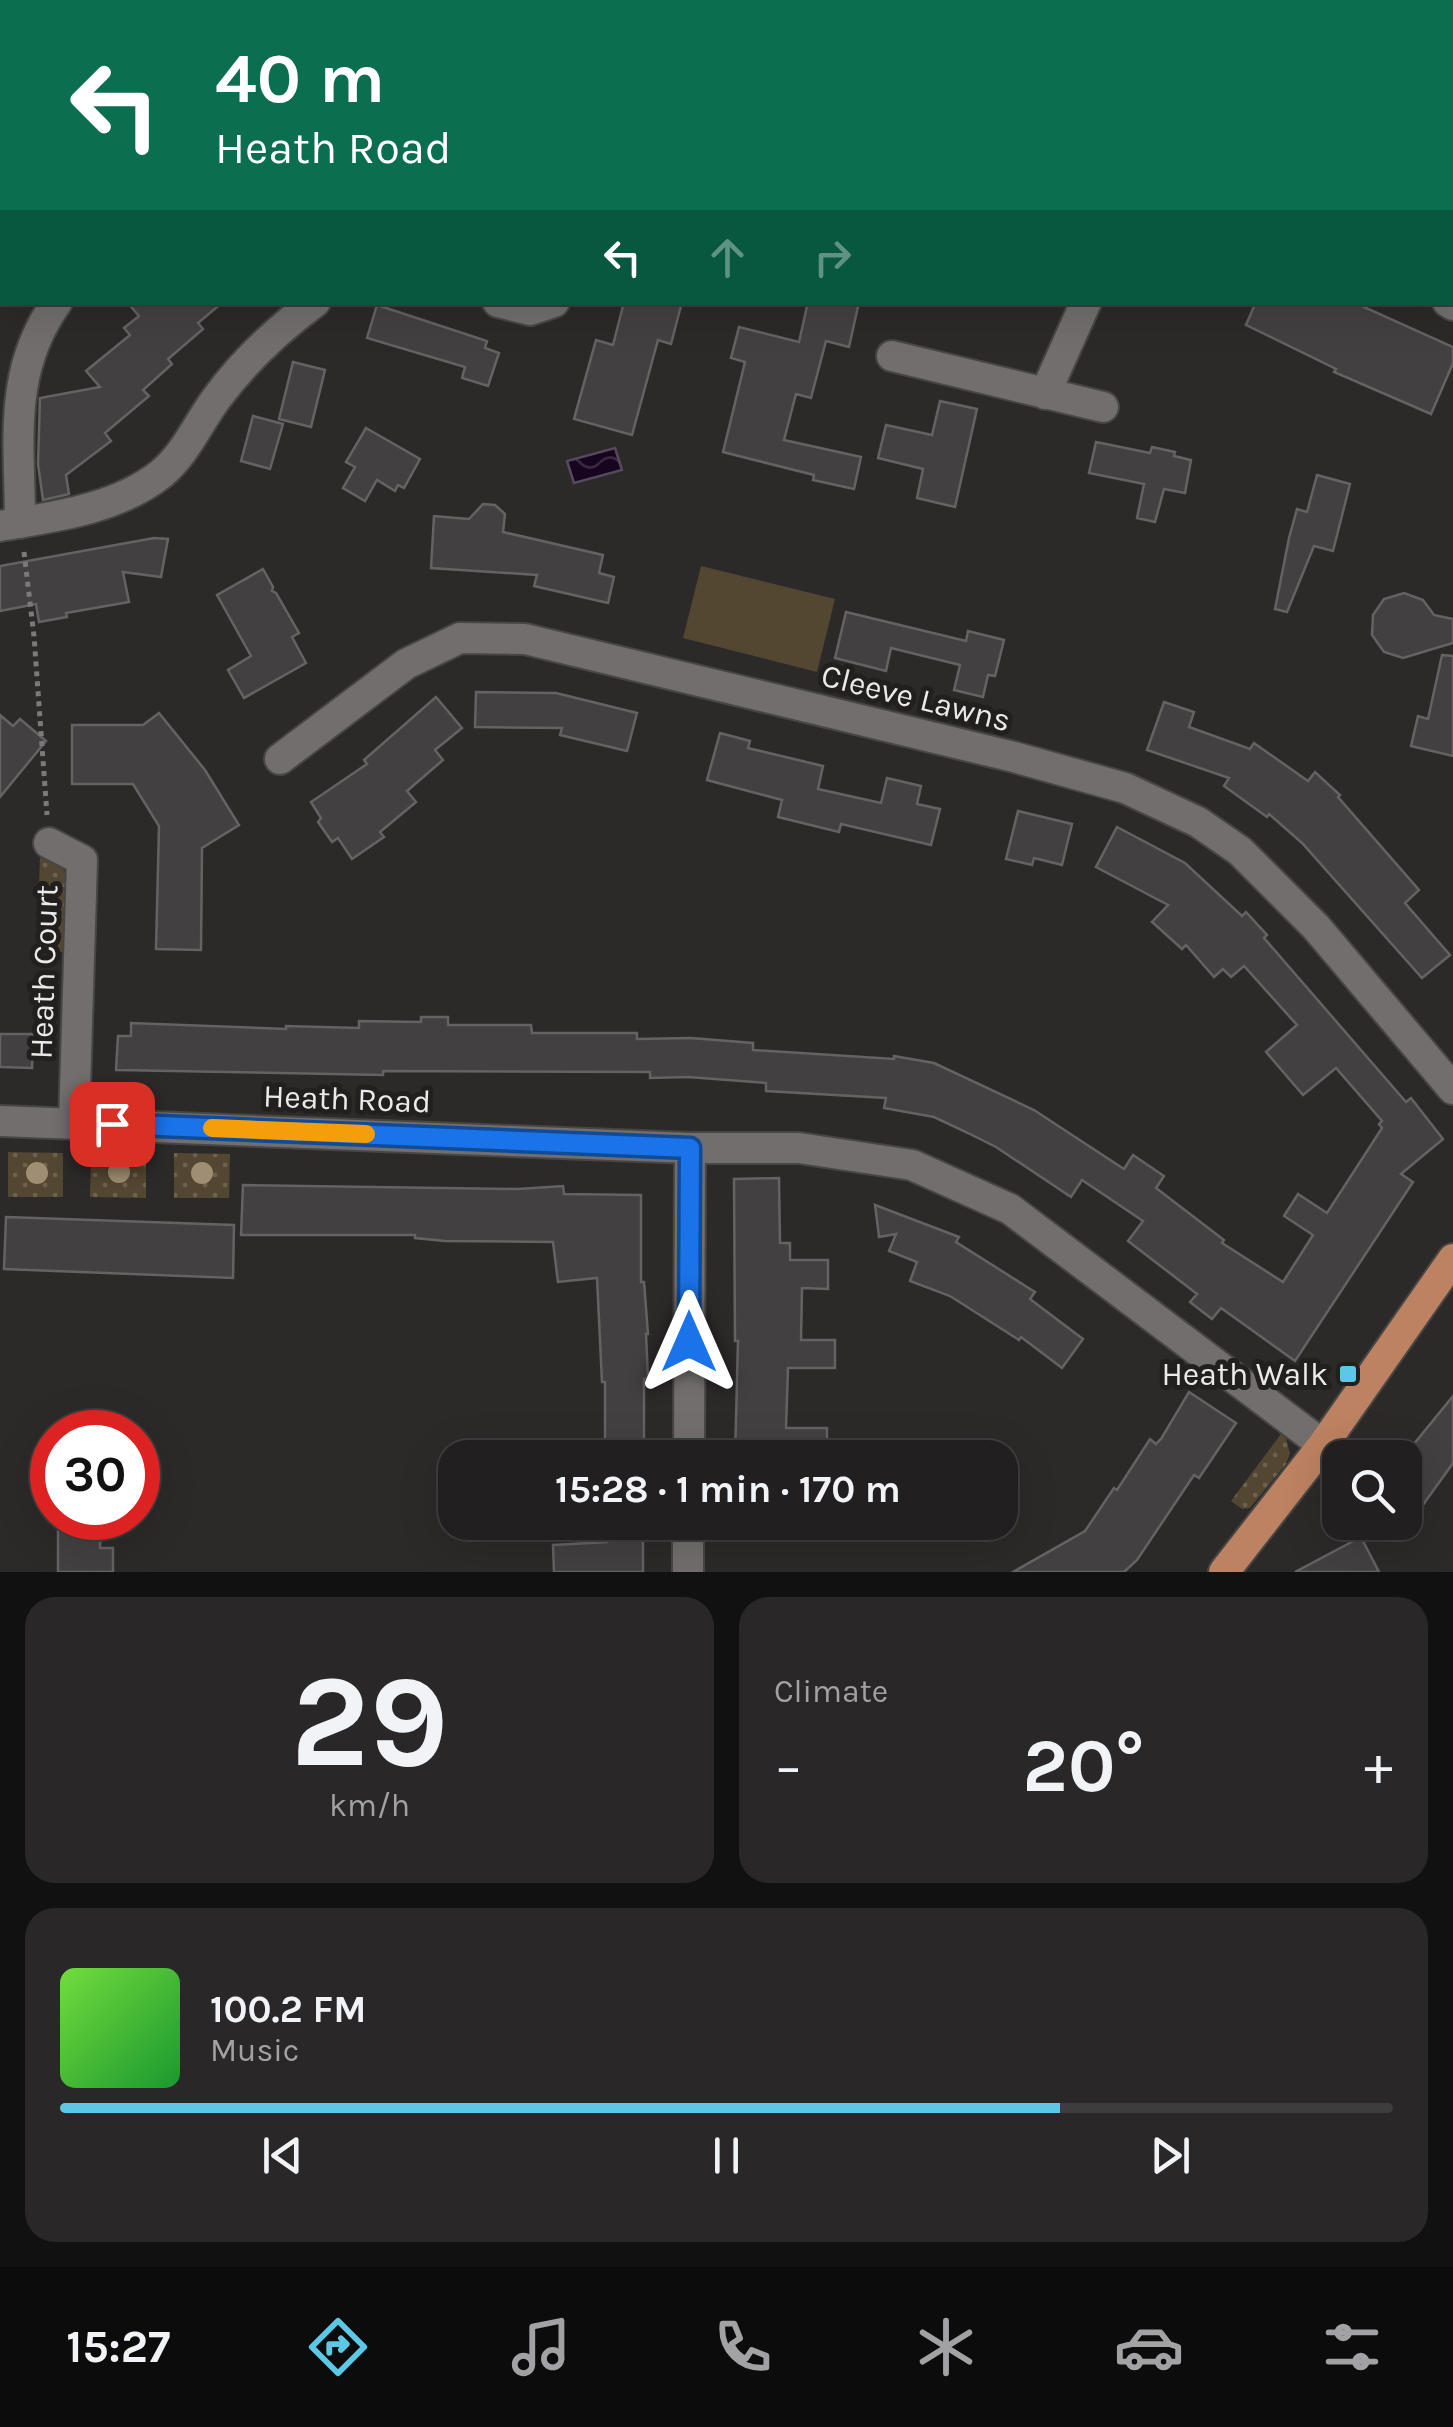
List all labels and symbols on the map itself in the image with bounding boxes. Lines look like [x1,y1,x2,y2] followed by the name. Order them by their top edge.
[818,657,1014,739] street label: Cleeve Lawns
[22,884,66,1060] street label: Heath Court
[262,1078,432,1120] street label: Heath Road
[70,1082,155,1167] pin
[637,1290,741,1394] position arrow
[1161,1356,1328,1393] place label: Heath Walk
[1337,1363,1359,1385] marker: Heath Walk
[30,1410,160,1540] speed limit sign: 30

